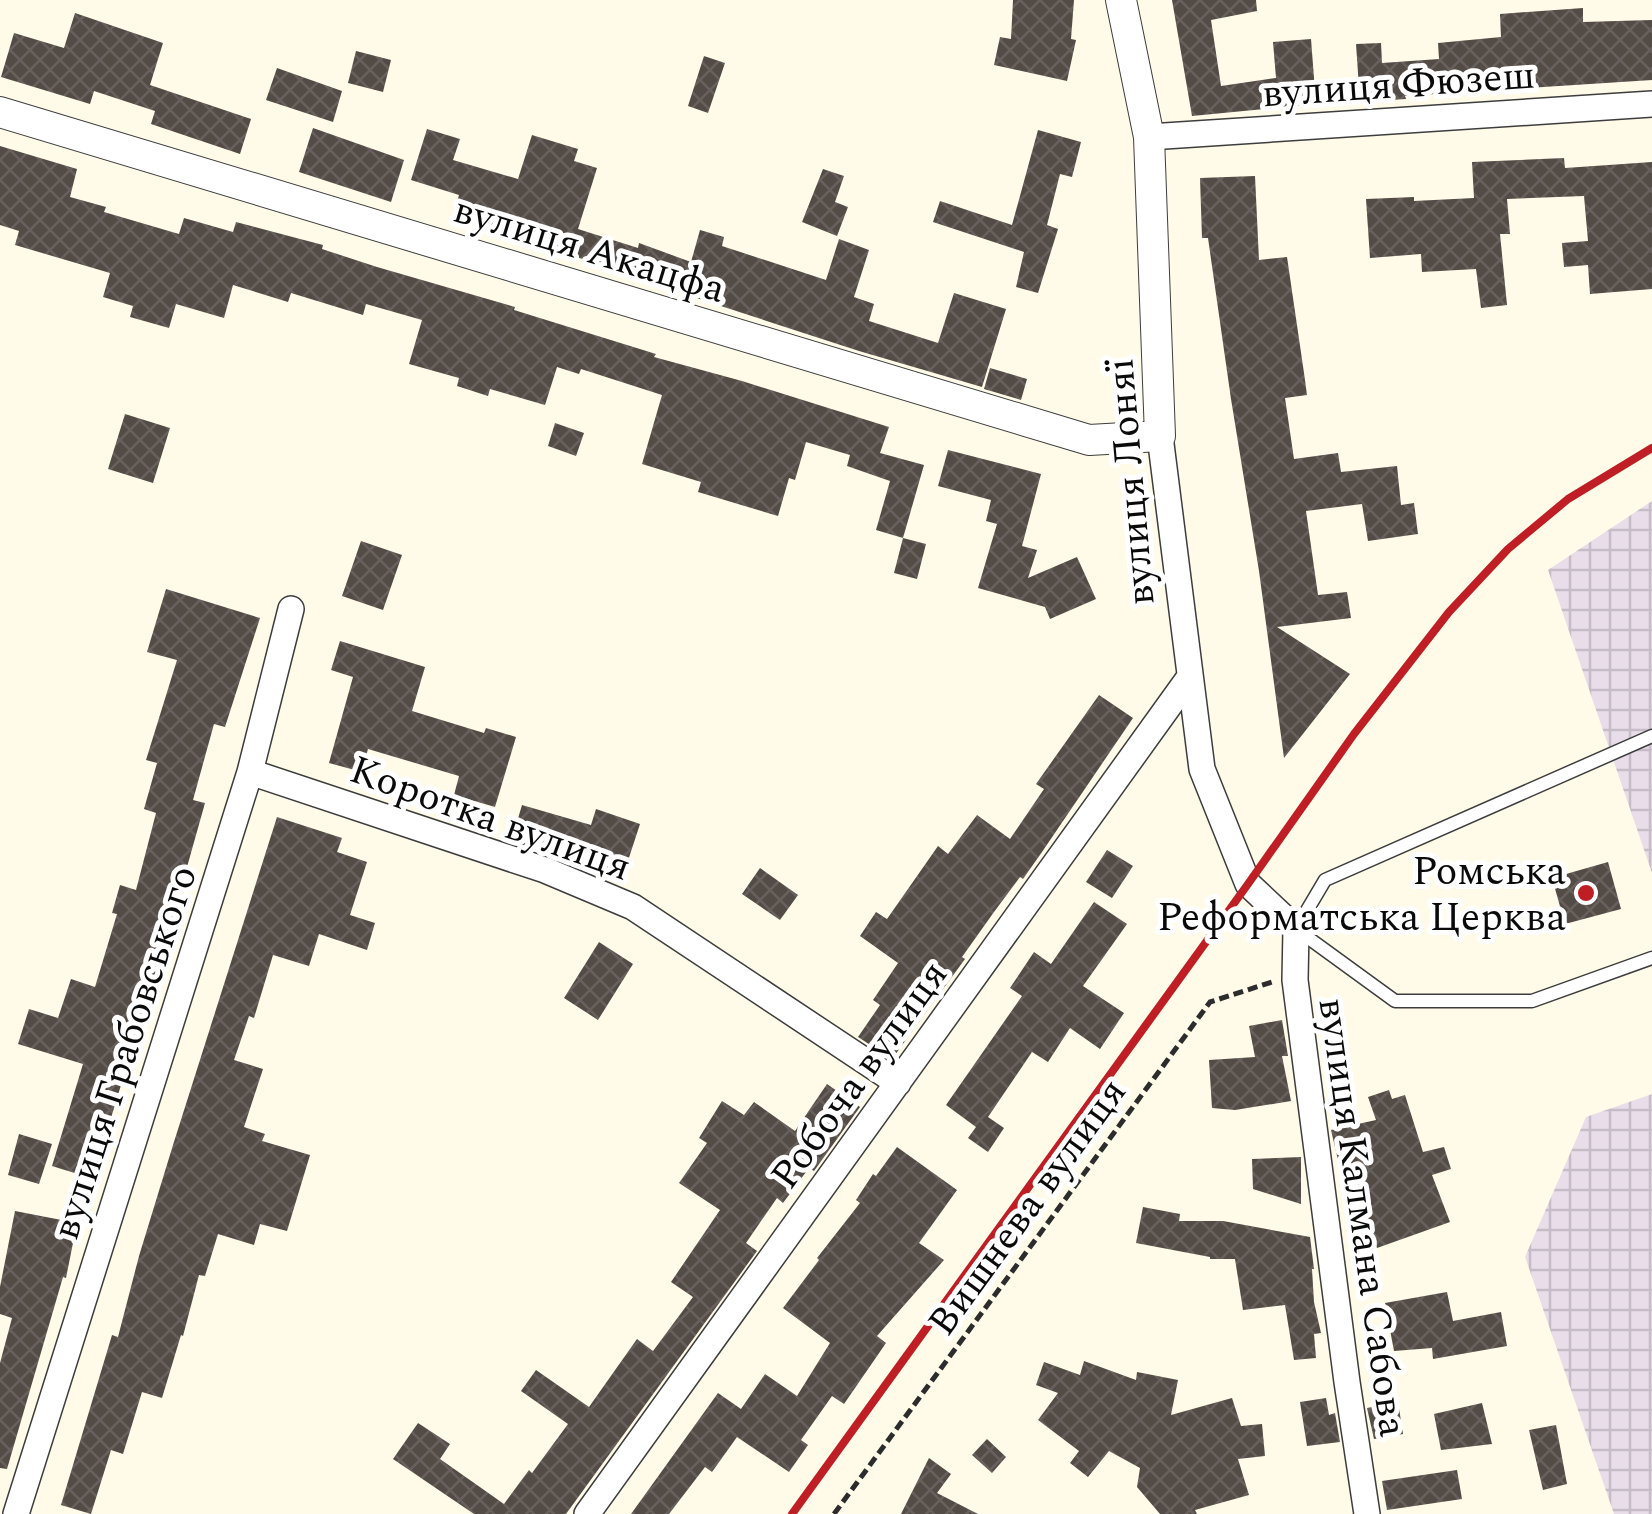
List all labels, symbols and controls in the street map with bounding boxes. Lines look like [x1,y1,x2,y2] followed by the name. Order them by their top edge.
[1260,46,1536,125] street label: вулиця Фюзеш
[446,180,733,321] street label: вулиця Акацфа
[1090,356,1173,608] street label: вулиця Лоняї
[341,740,639,898] street label: Коротка вулиця
[1157,842,1566,949] place label: Ромська Реформатська Церква
[36,858,215,1248] street label: вулиця Грабовського
[1575,882,1597,904] marker: Ромська Реформатська Церква
[756,948,964,1203] street label: Робоча вулиця
[1301,994,1423,1441] street label: вулиця Калмана Сабова
[913,1066,1143,1349] street label: Вишнева вулиця

